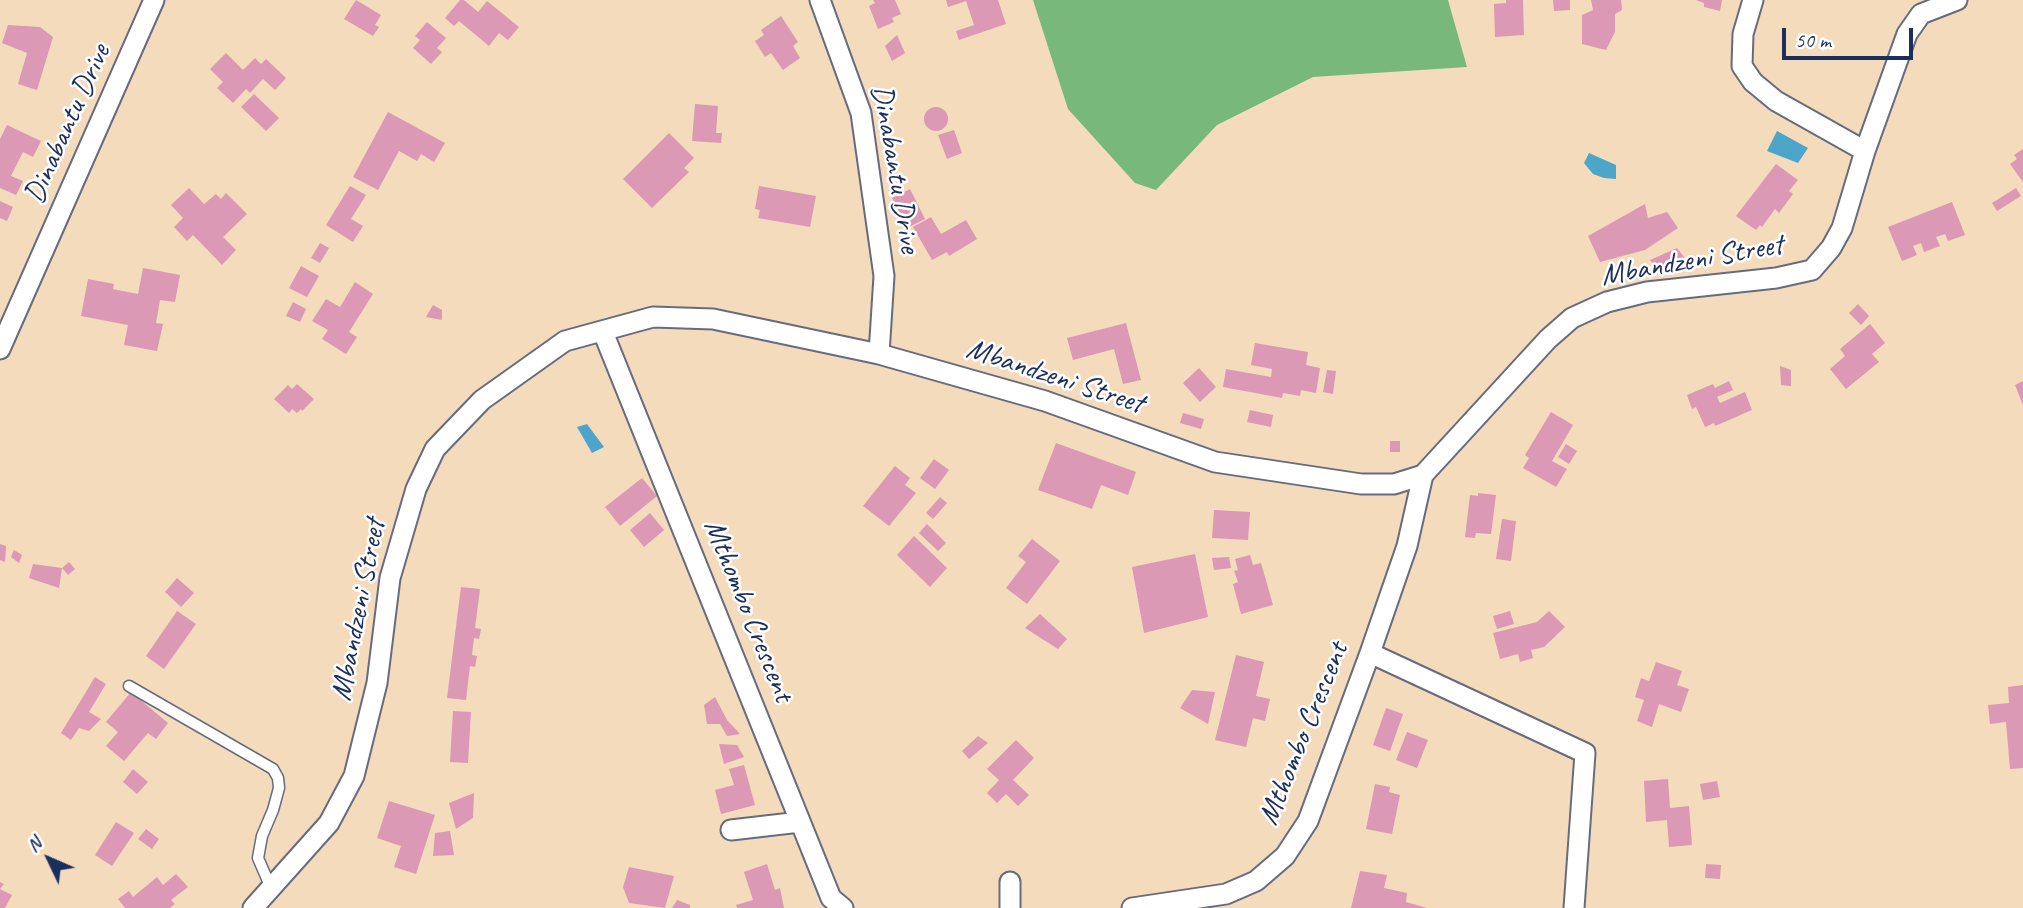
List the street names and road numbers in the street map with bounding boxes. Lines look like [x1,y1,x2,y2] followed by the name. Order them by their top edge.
[17,39,119,209] street label: Dinabantu Drive
[863,82,927,256] street label: Dinabantu Drive
[1598,227,1786,295] street label: Mbandzeni Street
[962,331,1148,423] street label: Mbandzeni Street
[695,515,801,707] street label: Mthombo Crescent
[324,516,394,704] street label: Mbandzeni Street
[1251,638,1357,830] street label: Mthombo Crescent

